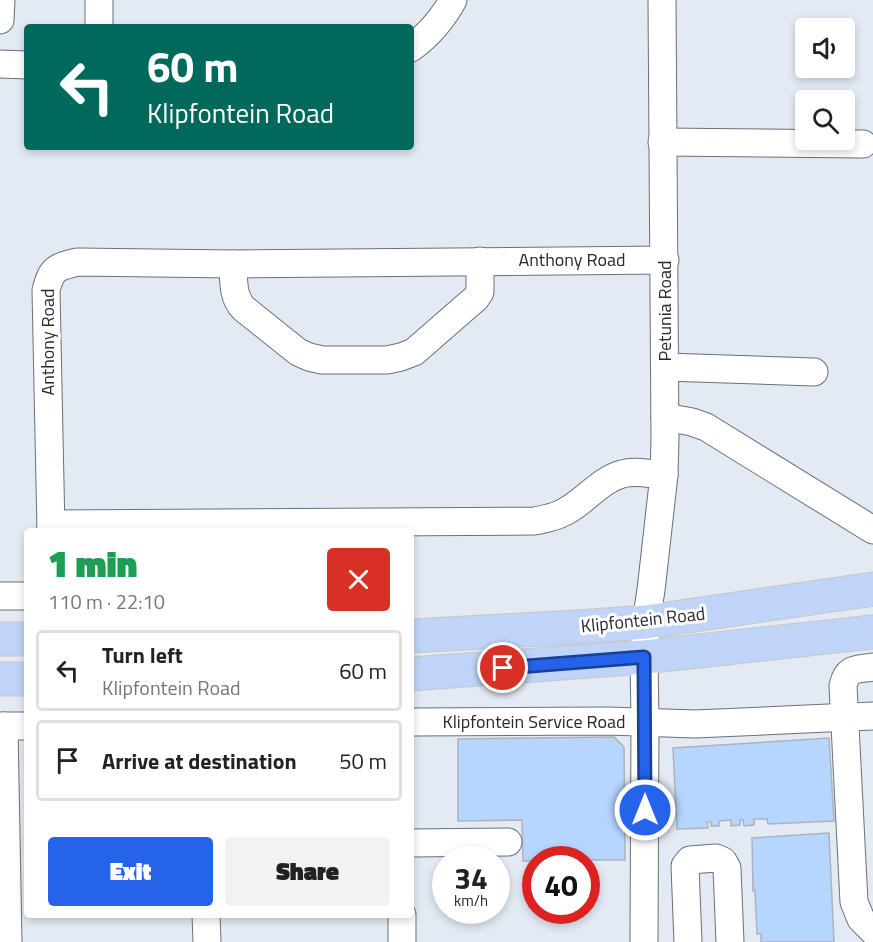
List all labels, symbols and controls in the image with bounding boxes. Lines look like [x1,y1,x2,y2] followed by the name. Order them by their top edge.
[795,18,855,150] map controls
[795,18,855,78] button: sound
[147,34,239,98] text: 60 m
[48,48,126,126] icon: left
[795,90,855,150] button: search
[147,92,334,133] text: Klipfontein Road
[518,246,626,273] street label: Anthony Road
[651,260,678,362] street label: Petunia Road
[34,288,61,396] street label: Anthony Road
[48,536,137,591] text: 1 min
[327,548,390,611] button: close
[48,586,165,617] text: 110 m · 22:10
[580,600,706,639] street label: Klipfontein Road
[102,638,183,672] text: Turn left
[477,642,528,693] pin
[486,651,519,684] icon: arrive
[51,654,84,687] icon: left
[339,654,387,688] text: 60 m
[102,672,241,703] text: Klipfontein Road
[442,708,626,735] street label: Klipfontein Service Road
[51,744,84,777] icon: arrive
[102,744,297,778] text: Arrive at destination
[339,744,387,778] text: 50 m
[613,778,677,842] position arrow
[48,837,213,906] button: Exit
[225,837,390,906] button: Share
[522,846,600,924] speed limit sign: 40
[454,855,488,901] text: 34
[454,889,488,912] text: km/h

